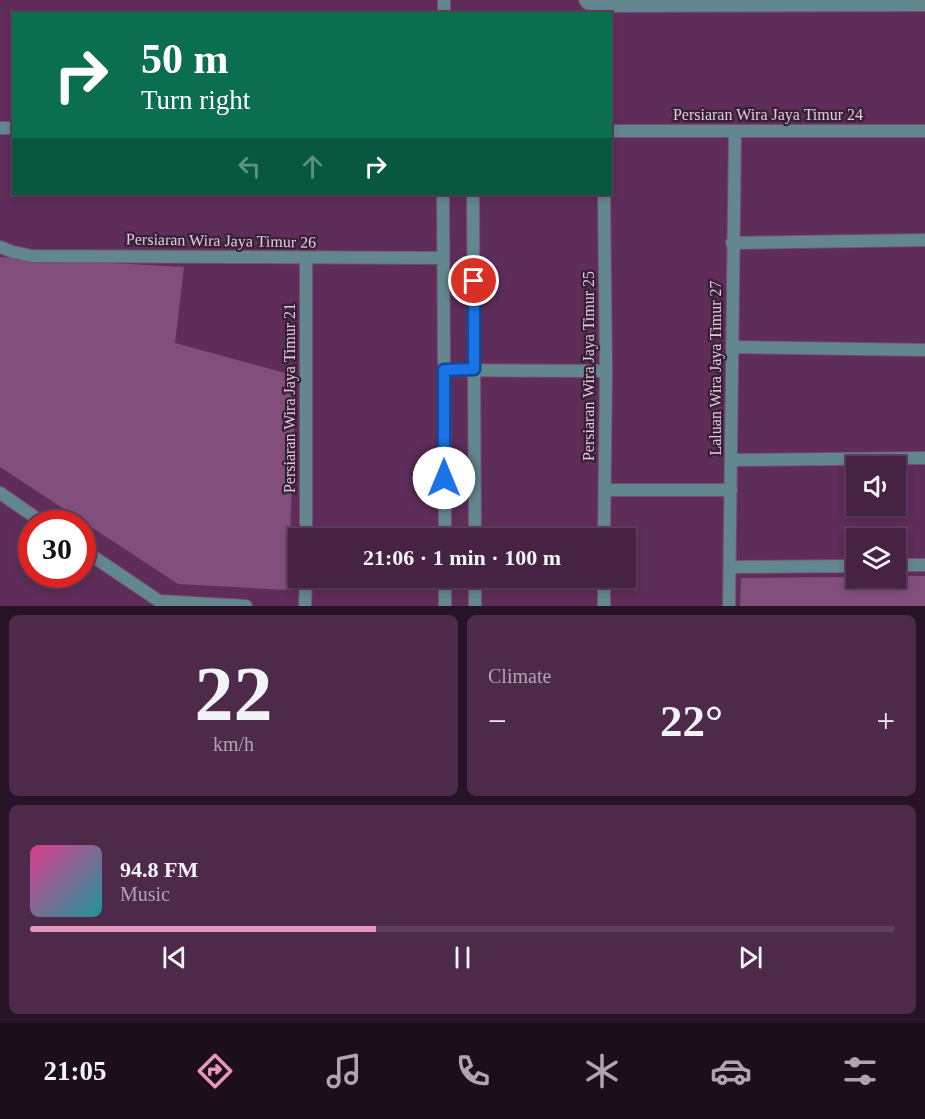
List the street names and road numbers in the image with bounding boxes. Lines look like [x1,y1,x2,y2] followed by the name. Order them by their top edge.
[673,106,863,124] street label: Persiaran Wira Jaya Timur 24
[126,230,316,252] street label: Persiaran Wira Jaya Timur 26
[580,271,598,461] street label: Persiaran Wira Jaya Timur 25
[707,280,725,456] street label: Laluan Wira Jaya Timur 27
[281,303,299,493] street label: Persiaran Wira Jaya Timur 21

